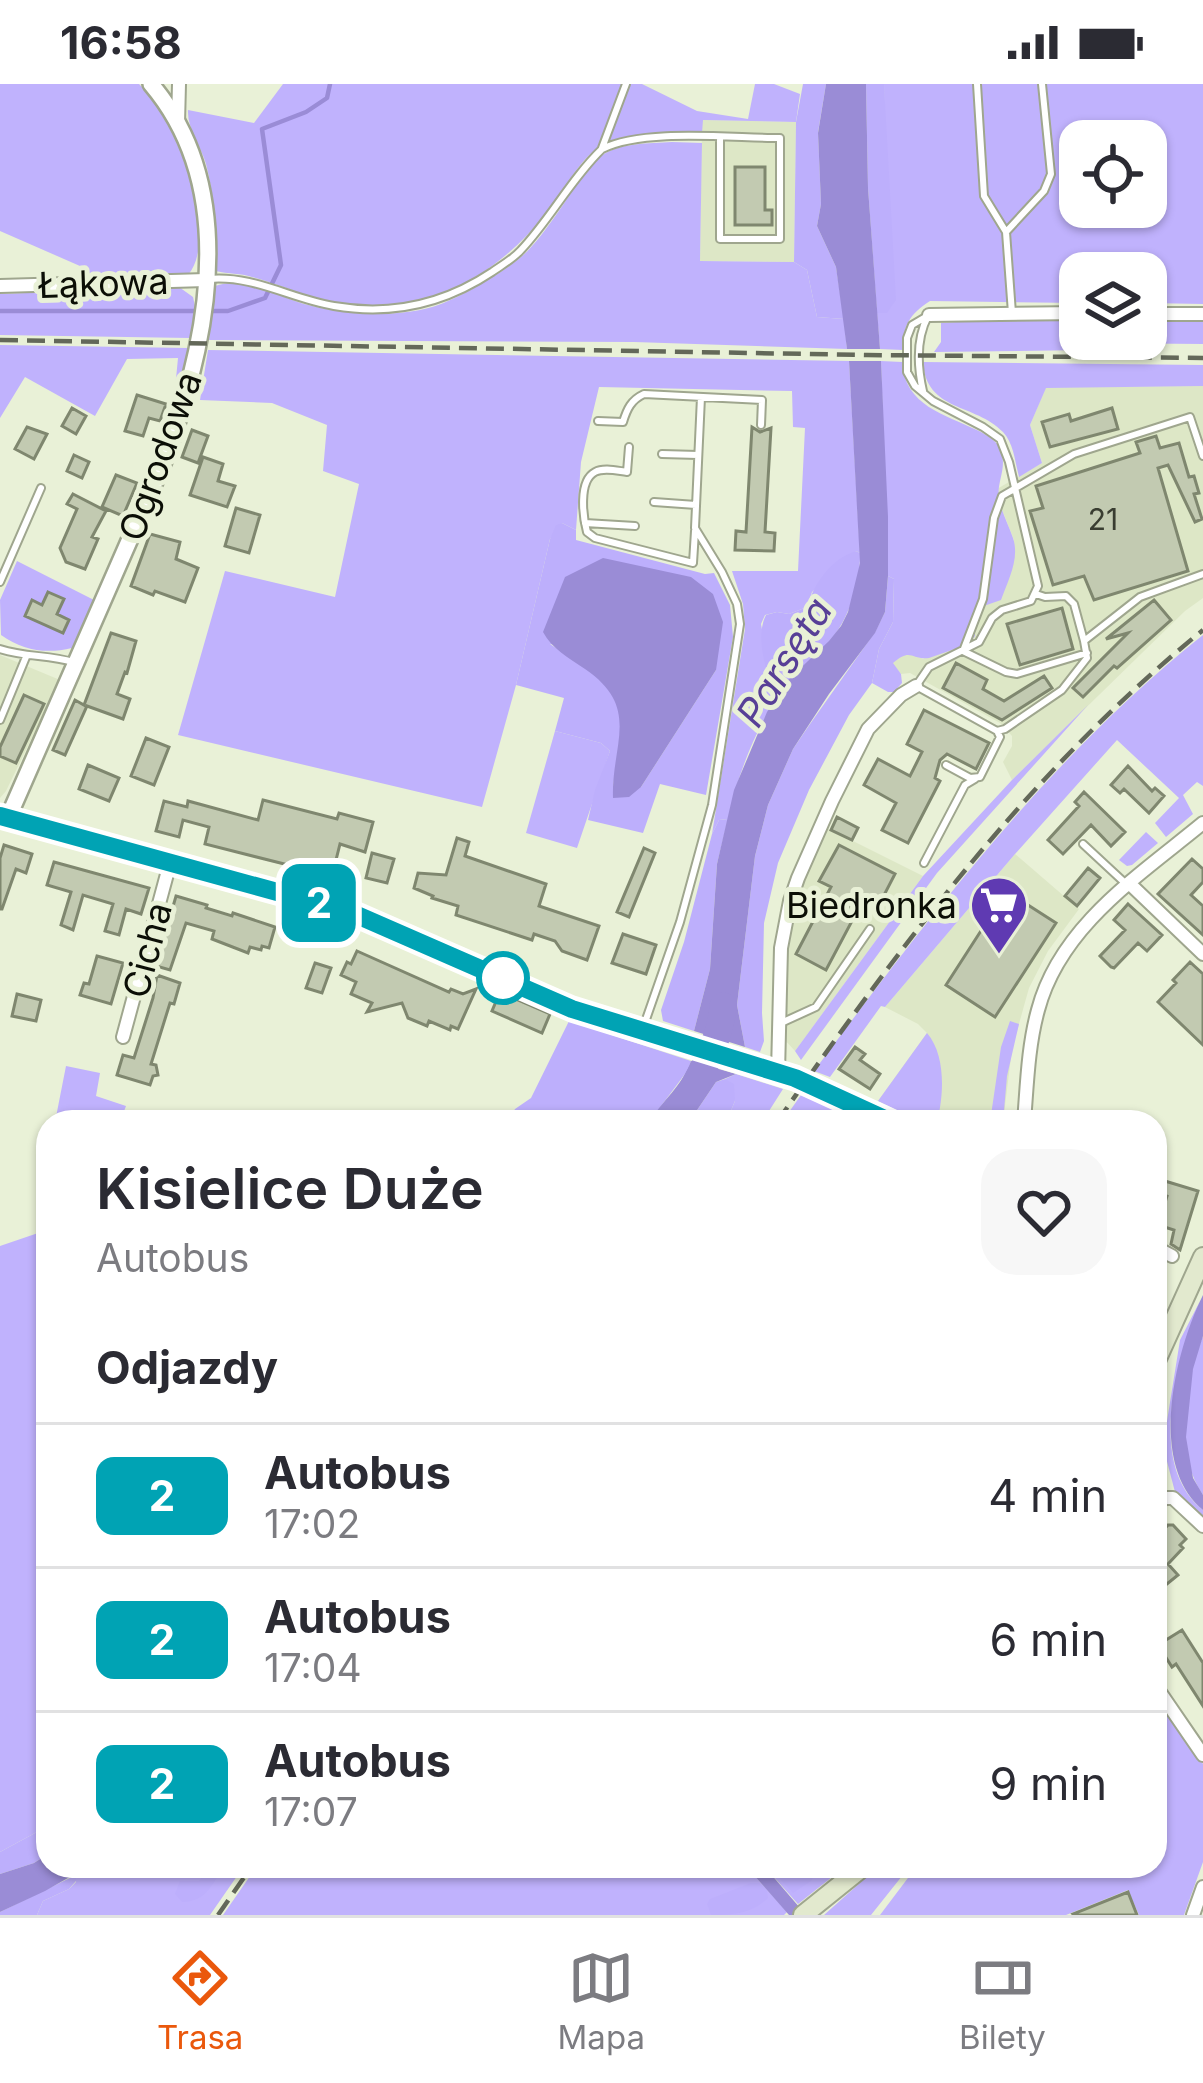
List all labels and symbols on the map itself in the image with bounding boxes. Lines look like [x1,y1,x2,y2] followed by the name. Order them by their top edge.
[37,259,169,307] street label: Łąkowa
[109,365,211,547] street label: Ogrodowa
[1088,501,1118,537] house number: 21
[726,589,841,735] water label: Parsęta
[280,864,358,942] line badge: 2
[968,874,1030,956] supermarket icon: Biedronka
[786,883,957,927] place label: Biedronka
[113,897,181,1003] street label: Cicha
[478,953,528,1003] unlabelled marker

